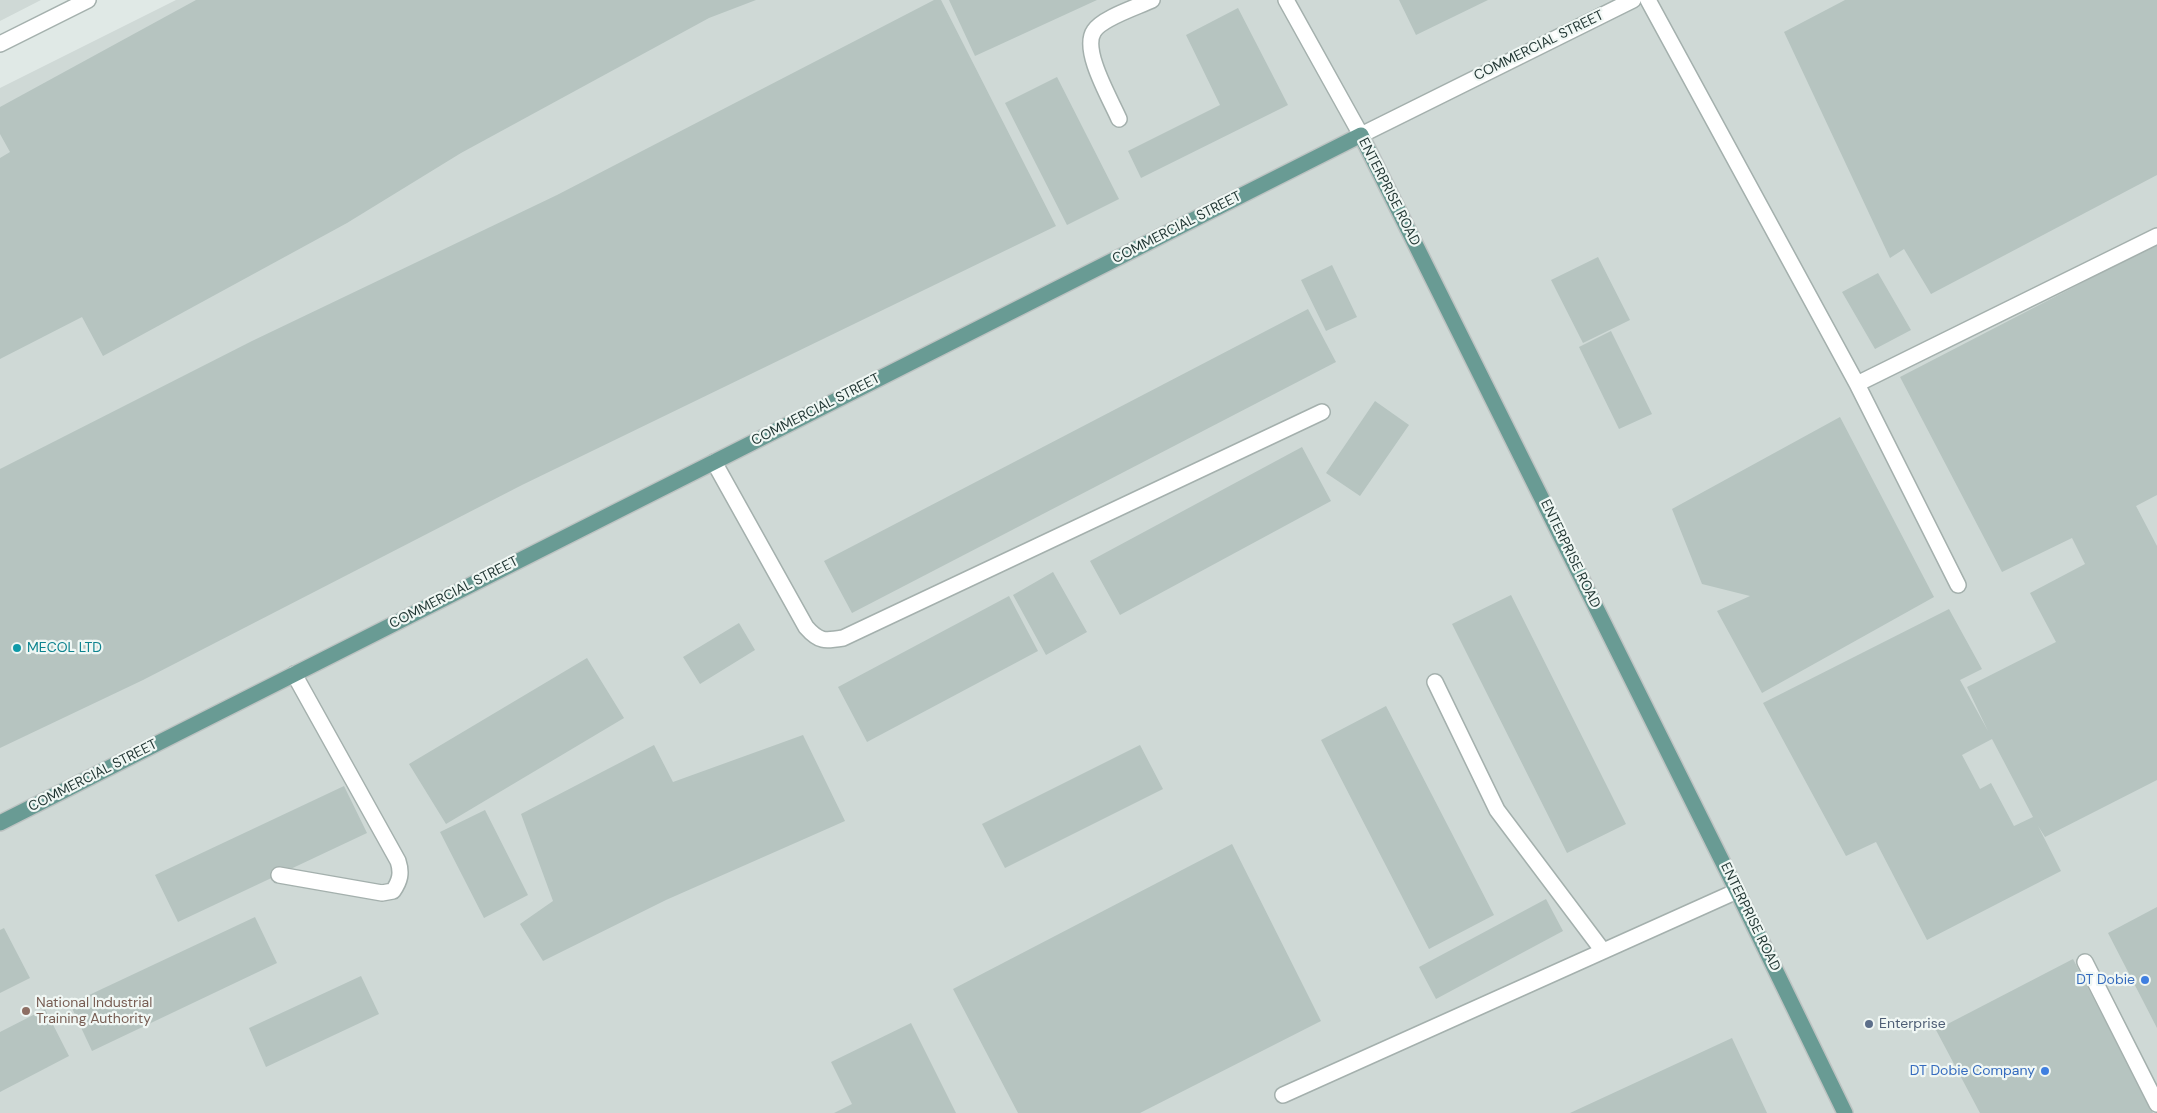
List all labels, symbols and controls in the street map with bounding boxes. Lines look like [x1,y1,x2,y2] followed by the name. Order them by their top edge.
[1471,7,1607,85] street label: COMMERCIAL STREET
[1355,135,1423,249] street label: ENTERPRISE ROAD
[1110,188,1244,268] street label: COMMERCIAL STREET
[749,370,883,450] street label: COMMERCIAL STREET
[1536,497,1604,611] street label: ENTERPRISE ROAD
[387,553,521,633] street label: COMMERCIAL STREET
[27,640,102,656] place label: MECOL LTD
[11,642,23,654] marker: MECOL LTD
[26,736,160,816] street label: COMMERCIAL STREET
[1716,860,1784,974] street label: ENTERPRISE ROAD
[2076,972,2135,988] place label: DT Dobie
[2139,974,2151,986] marker: DT Dobie
[36,995,152,1028] place label: National Industrial Training Authority
[20,1005,32,1017] marker: National Industrial Training Authority
[1879,1016,1946,1032] place label: Enterprise
[1863,1018,1875,1030] marker: Enterprise
[1910,1063,2035,1079] place label: DT Dobie Company
[2039,1065,2051,1077] marker: DT Dobie Company

